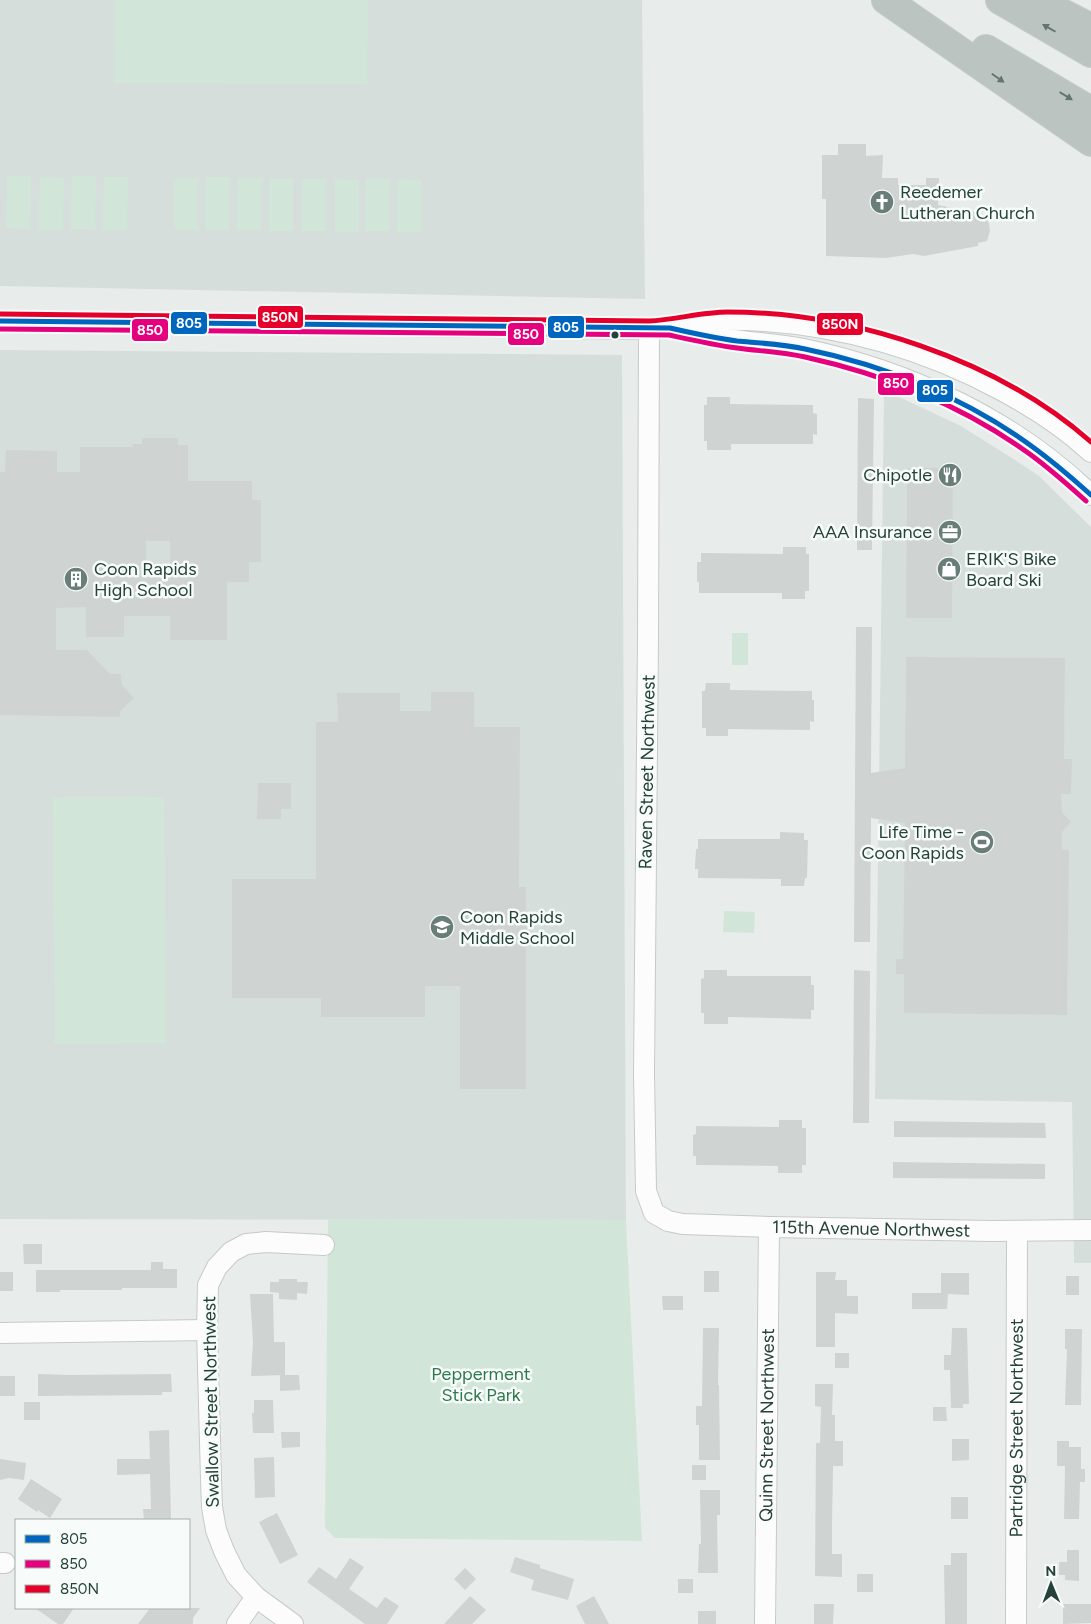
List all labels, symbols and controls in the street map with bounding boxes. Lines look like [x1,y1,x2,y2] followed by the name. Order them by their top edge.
[1042,24,1055,33] one-way arrow
[992,73,1005,83] one-way arrow
[1058,92,1073,100] one-way arrow
[900,181,1035,224] place label: Reedemer Lutheran Church
[869,189,895,215] church icon: Reedemer Lutheran Church
[257,305,304,329] line badge: 850N
[262,309,298,326] text: 850N
[170,311,208,335] line badge: 805
[816,312,864,336] line badge: 850N
[176,315,202,332] text: 805
[547,315,585,339] line badge: 805
[822,316,858,333] text: 850N
[131,318,169,342] line badge: 850
[553,319,579,336] text: 805
[137,322,163,339] text: 850
[507,322,545,346] line badge: 850
[513,326,539,343] text: 850
[610,330,620,340] unlabelled marker
[877,372,915,396] line badge: 850
[883,375,909,392] text: 850
[916,379,954,403] line badge: 805
[922,382,948,399] text: 805
[937,462,963,488] restaurant icon: Chipotle
[863,464,932,486] place label: Chipotle
[937,519,963,545] office icon: AAA Insurance
[813,521,932,543] place label: AAA Insurance
[966,548,1057,591] place label: ERIK'S Bike Board Ski
[936,556,962,582] shop icon: ERIK'S Bike Board Ski
[94,558,197,601] place label: Coon Rapids High School
[63,566,89,592] building icon: Coon Rapids High School
[634,674,660,870] street label: Raven Street Northwest
[861,821,964,864] place label: Life Time - Coon Rapids
[969,829,995,855] sports icon: Life Time - Coon Rapids
[460,906,574,949] place label: Coon Rapids Middle School
[429,914,455,940] school or university icon: Coon Rapids Middle School
[772,1216,970,1242] street label: 115th Avenue Northwest
[198,1296,224,1508] street label: Swallow Street Northwest
[1005,1318,1028,1538] street label: Partridge Street Northwest
[755,1328,779,1522] street label: Quinn Street Northwest
[431,1363,531,1406] park label: Pepperment Stick Park
[15,1519,190,1609] legend
[60,1530,87,1548] text: 805
[60,1555,87,1573] text: 850
[1026,1559,1076,1609] north arrow
[1045,1563,1056,1580] text: N
[60,1580,99,1598] text: 850N

